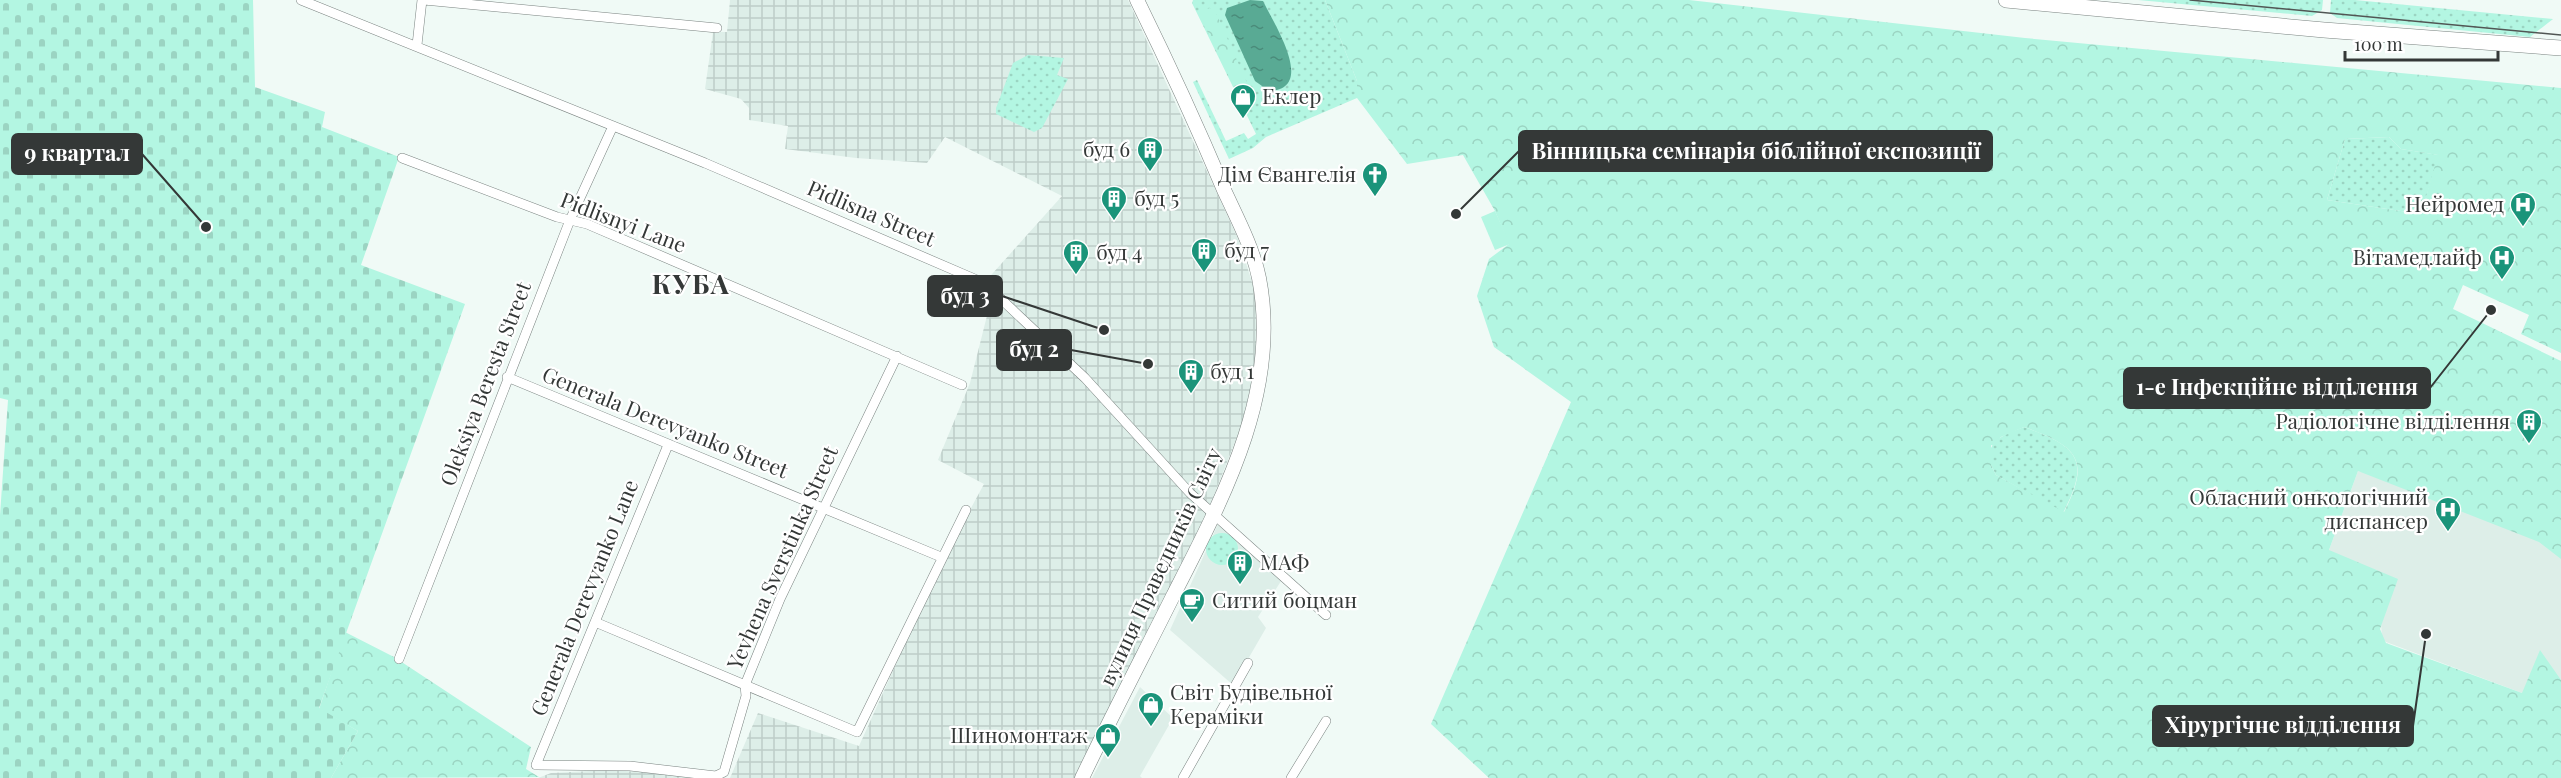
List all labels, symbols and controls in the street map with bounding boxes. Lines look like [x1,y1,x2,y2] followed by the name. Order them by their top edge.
[2345,24,2498,62] scale bar
[2354,32,2403,56] text: 100 m
[1262,81,1321,109] place label: Еклер
[1228,82,1258,120] shop icon: Еклер
[1519,131,1992,171] callout: Вінницька семінарія біблійної експозиції
[12,134,142,174] callout: 9 квартал
[1083,134,1130,162] place label: буд 6
[1135,135,1165,173] building icon: буд 6
[1531,135,1982,165] text: Вінницька семінарія біблійної експозиції
[24,137,130,167] text: 9 квартал
[1218,159,1356,187] place label: Дім Євангелія
[1360,160,1390,198] church icon: Дім Євангелія
[803,173,941,252] street label: Pidlisna Street
[1134,183,1179,211] place label: буд 5
[557,184,691,258] street label: Pidlisnyi Lane
[1099,184,1129,222] building icon: буд 5
[2405,189,2504,217] place label: Нейромед
[2508,190,2538,228] hospital icon: Нейромед
[1224,235,1269,263] place label: буд 7
[1189,236,1219,274] building icon: буд 7
[1096,237,1142,265] place label: буд 4
[1061,238,1091,276] building icon: буд 4
[2353,242,2482,270] place label: Вітамедлайф
[2487,243,2517,281] hospital icon: Вітамедлайф
[652,265,730,301] district label: КУБА
[928,276,1002,316] callout: буд 3
[432,277,536,489] street label: Oleksiya Beresta Street
[940,280,990,310] text: буд 3
[997,330,1071,370] callout: буд 2
[1009,333,1059,363] text: буд 2
[1210,356,1254,384] place label: буд 1
[1176,357,1206,395] building icon: буд 1
[539,359,793,484] street label: Generala Derevyanko Street
[2124,368,2430,408] callout: 1-е Інфекційне відділення
[2136,371,2418,401] text: 1-е Інфекційне відділення
[2275,406,2510,434] place label: Радіологічне відділення
[2514,407,2544,445] building icon: Радіологічне відділення
[719,440,843,674] street label: Yevhena Sverstiuka Street
[1092,442,1227,690] street label: вулиця Праведників Світу
[523,475,643,720] street label: Generala Derevyanko Lane
[2189,482,2428,534] place label: Обласний онкологічний диспансер
[2433,495,2463,533] hospital icon: Обласний онкологічний диспансер
[1260,547,1309,575] place label: МАФ
[1225,548,1255,586] building icon: МАФ
[1212,585,1357,613] place label: Ситий боцман
[1177,586,1207,624] cafe icon: Ситий боцман
[1170,677,1333,729] place label: Світ Будівельної Кераміки
[1136,690,1166,728] shop icon: Світ Будівельної Кераміки
[2153,706,2413,746] callout: Хірургічне відділення
[2165,709,2401,739] text: Хірургічне відділення
[950,720,1088,748] place label: Шиномонтаж
[1093,721,1123,759] shop icon: Шиномонтаж

